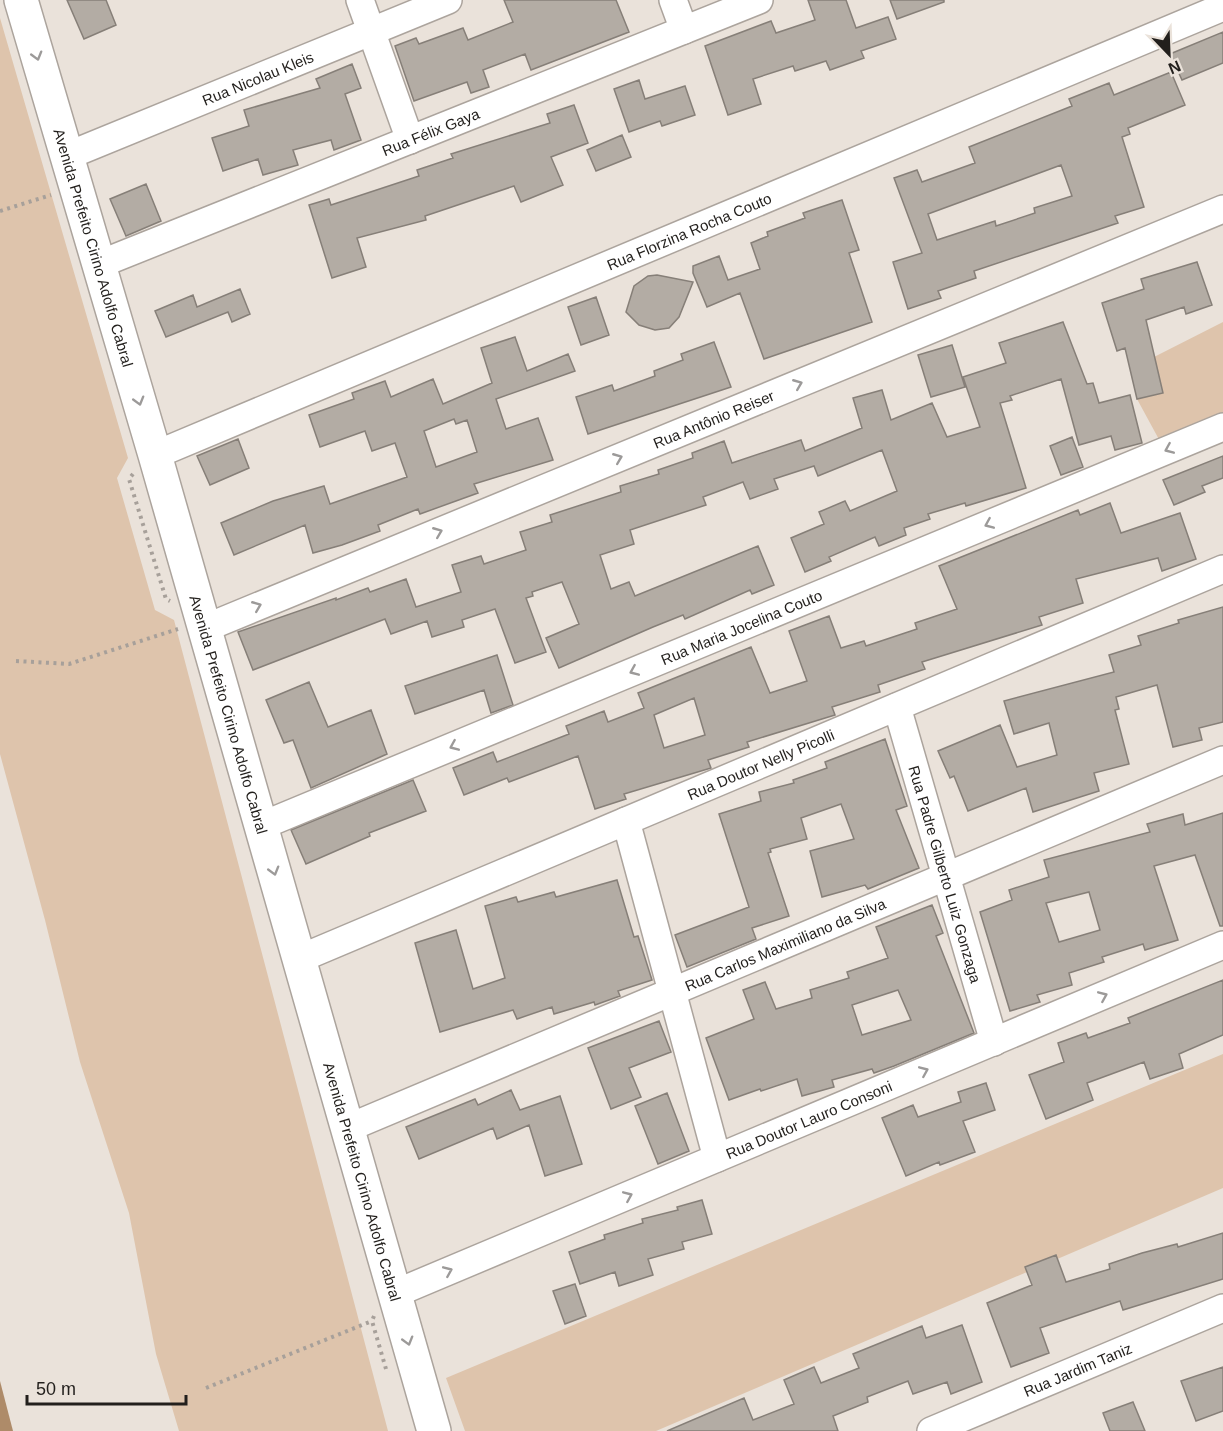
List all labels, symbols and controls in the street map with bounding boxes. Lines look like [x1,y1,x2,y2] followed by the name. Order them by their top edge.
[1139,24,1199,84] north arrow
[200,48,316,108] street label: Rua Nicolau Kleis
[30,50,42,61] one-way arrow
[1166,57,1183,77] text: N
[379,104,482,159] street label: Rua Félix Gaya
[51,126,137,369] street label: Avenida Prefeito Cirino Adolfo Cabral
[604,189,774,273] street label: Rua Florzina Rocha Couto
[792,379,803,391] one-way arrow
[650,386,776,451] street label: Rua Antônio Reiser
[132,396,145,406] one-way arrow
[1164,442,1175,454] one-way arrow
[612,453,623,465] one-way arrow
[984,517,995,529] one-way arrow
[431,527,442,539] one-way arrow
[658,586,824,668] street label: Rua Maria Jocelina Couto
[187,593,271,836] street label: Avenida Prefeito Cirino Adolfo Cabral
[251,601,262,613] one-way arrow
[629,664,640,676] one-way arrow
[685,726,837,803] street label: Rua Doutor Nelly Picolli
[449,739,460,751] one-way arrow
[906,764,985,985] street label: Rua Padre Gilberto Luiz Gonzaga
[267,865,279,876] one-way arrow
[682,894,888,994] street label: Rua Carlos Maximiliano da Silva
[1097,991,1108,1003] one-way arrow
[321,1060,405,1303] street label: Avenida Prefeito Cirino Adolfo Cabral
[917,1066,928,1078] one-way arrow
[723,1077,894,1162] street label: Rua Doutor Lauro Consoni
[621,1191,632,1203] one-way arrow
[441,1266,452,1278] one-way arrow
[401,1335,413,1346] one-way arrow
[1021,1339,1134,1400] street label: Rua Jardim Taniz
[27,1368,186,1406] scale bar
[36,1379,76,1399] text: 50 m

